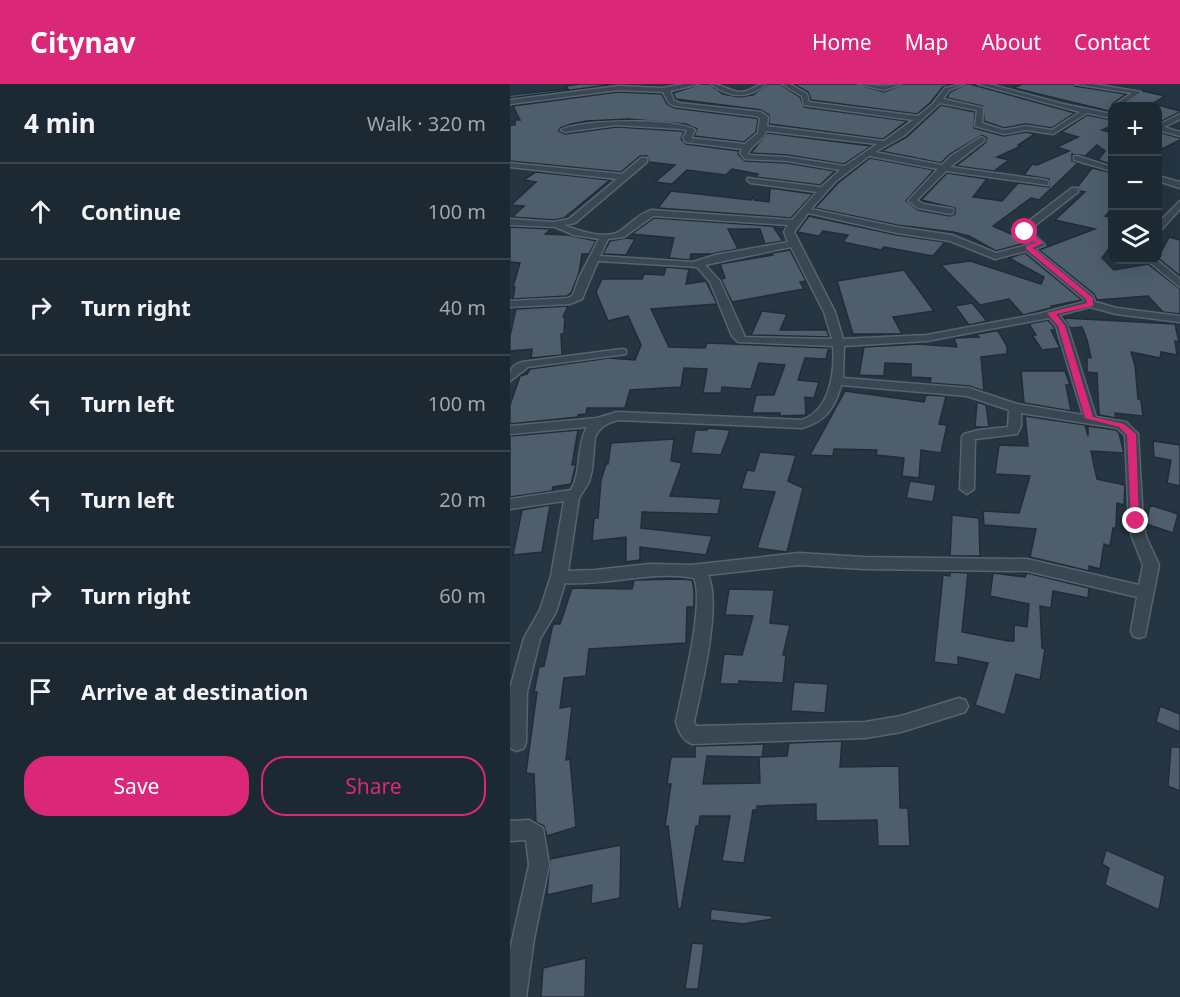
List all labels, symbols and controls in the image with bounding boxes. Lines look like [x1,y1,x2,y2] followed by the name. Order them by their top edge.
[30,23,135,61] text: Citynav
[812,28,872,56] text: Home
[905,28,948,56] text: Map
[981,28,1041,56] text: About
[1074,28,1150,56] text: Contact
[1108,102,1162,264] map controls
[1108,102,1162,156] button: +
[24,105,96,141] text: 4 min
[367,110,486,137] text: Walk · 320 m
[1108,156,1162,210] button: −
[24,195,57,228] icon: ahead
[81,196,181,226] text: Continue
[428,198,486,225] text: 100 m
[1108,210,1162,264] button: layers
[1011,218,1037,244] route start
[24,291,57,324] icon: right
[81,292,191,322] text: Turn right
[439,294,486,321] text: 40 m
[24,387,57,420] icon: left
[81,388,175,418] text: Turn left
[428,390,486,417] text: 100 m
[24,483,57,516] icon: left
[81,484,175,514] text: Turn left
[439,486,486,513] text: 20 m
[1122,507,1148,533] route end
[24,579,57,612] icon: right
[81,580,191,610] text: Turn right
[439,582,486,609] text: 60 m
[24,675,57,708] icon: arrive
[81,676,308,706] text: Arrive at destination
[24,756,249,816] button: Save
[261,756,486,816] button: Share

